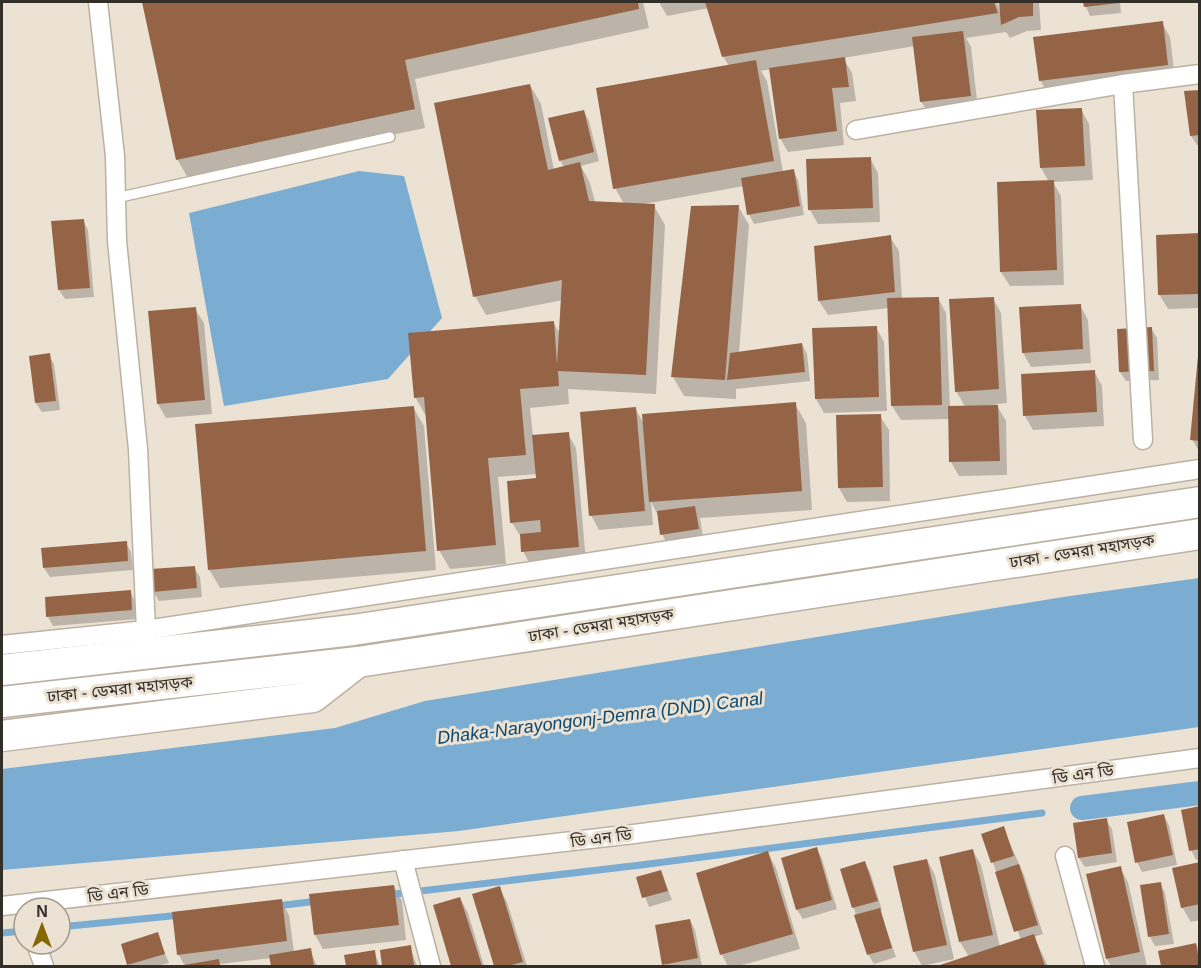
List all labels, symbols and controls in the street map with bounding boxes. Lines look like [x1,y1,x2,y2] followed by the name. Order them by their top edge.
[1007,531,1157,571] street label: ঢাকা - ডেমরা মহাসড়ক
[526,605,676,645] street label: ঢাকা - ডেমরা মহাসড়ক
[45,673,195,705] street label: ঢাকা - ডেমরা মহাসড়ক
[436,688,765,748] water label: Dhaka-Narayongonj-Demra (DND) Canal
[1050,760,1115,787] street label: ডি এন ডি
[568,825,633,850] street label: ডি এন ডি
[85,880,150,905] street label: ডি এন ডি
[12,896,72,956] north arrow
[36,903,48,920] text: N

